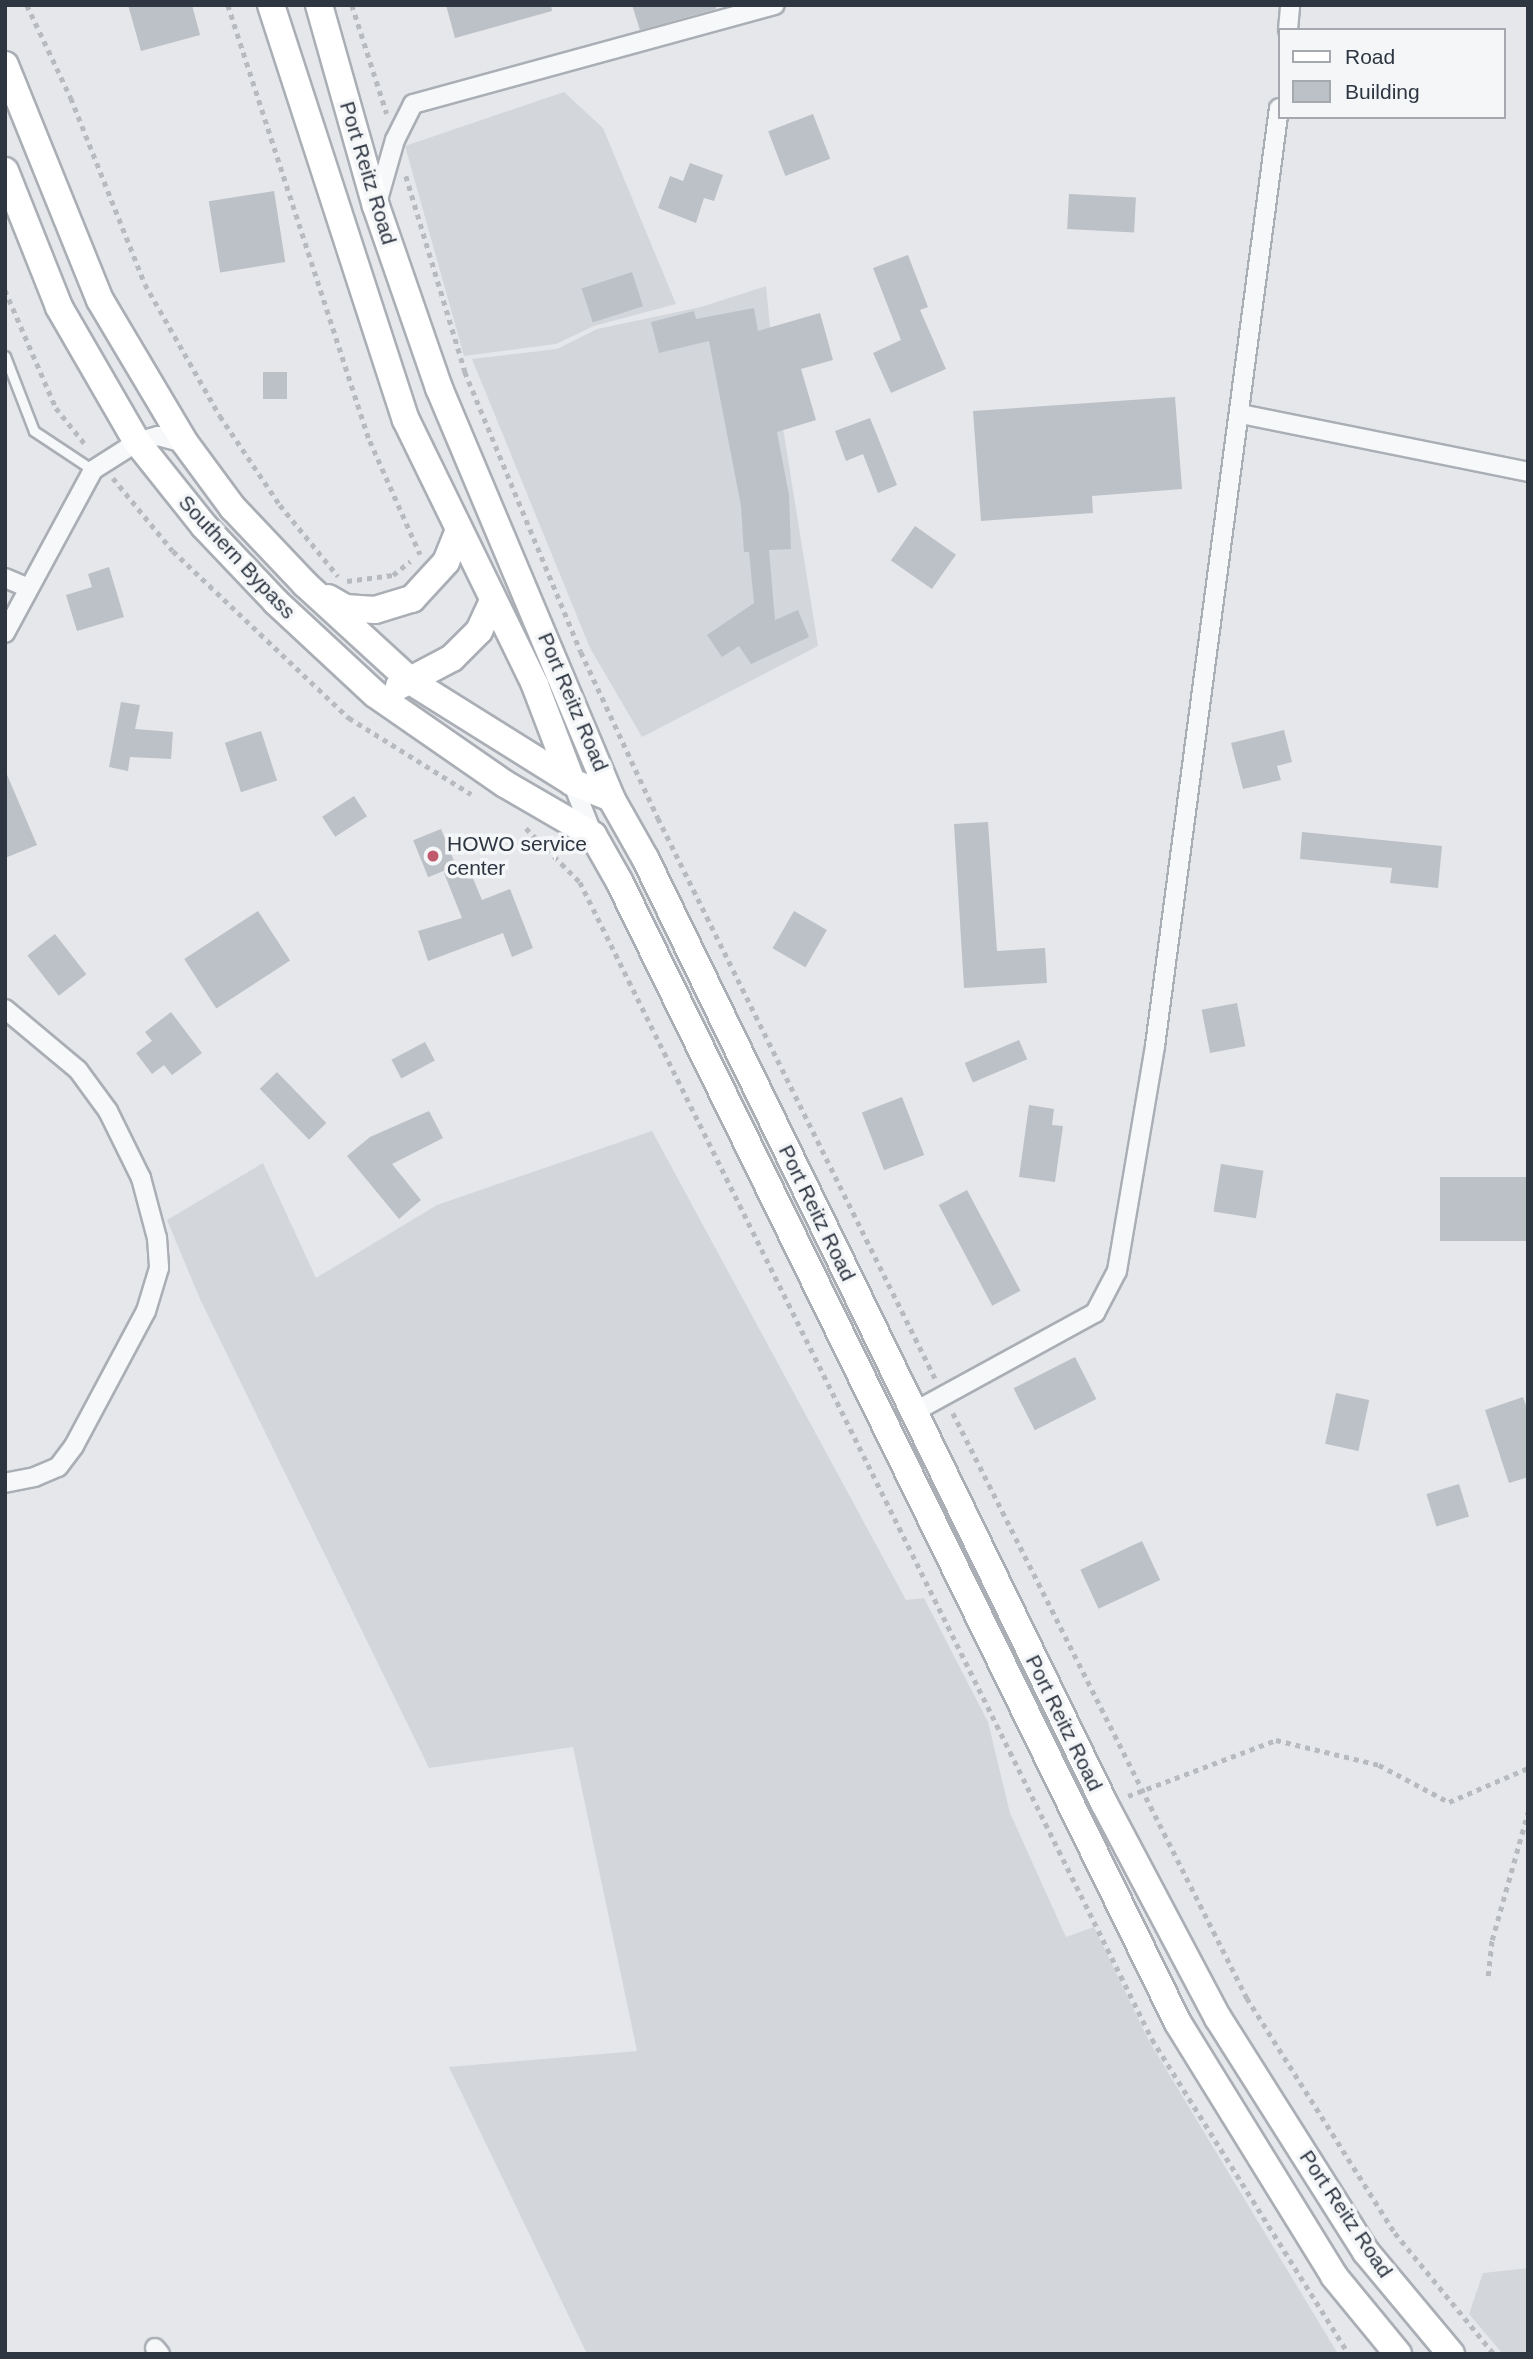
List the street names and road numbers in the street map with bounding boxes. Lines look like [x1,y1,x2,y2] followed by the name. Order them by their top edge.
[334,98,402,248] street label: Port Reitz Road
[173,490,301,624] street label: Southern Bypass
[532,629,614,775] street label: Port Reitz Road
[773,1141,861,1285] street label: Port Reitz Road
[1020,1651,1108,1795] street label: Port Reitz Road
[1294,2146,1398,2282] street label: Port Reitz Road

